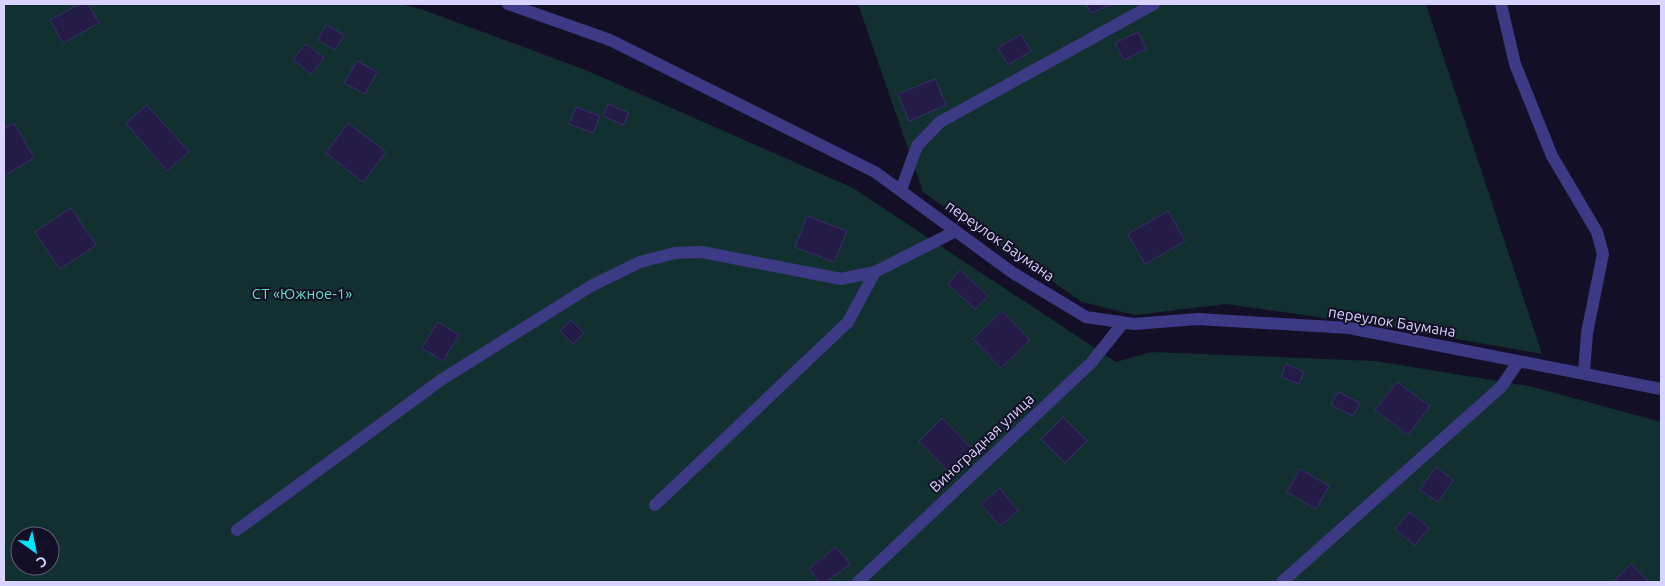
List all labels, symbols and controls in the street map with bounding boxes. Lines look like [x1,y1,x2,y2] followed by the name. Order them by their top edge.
[943,197,1058,285] street label: переулок Баумана
[252,285,352,302] park label: СТ «Южное-1»
[1327,303,1457,340] street label: переулок Баумана
[926,390,1037,495] street label: Виноградная улица
[10,526,60,576] north arrow
[34,553,50,571] text: С

